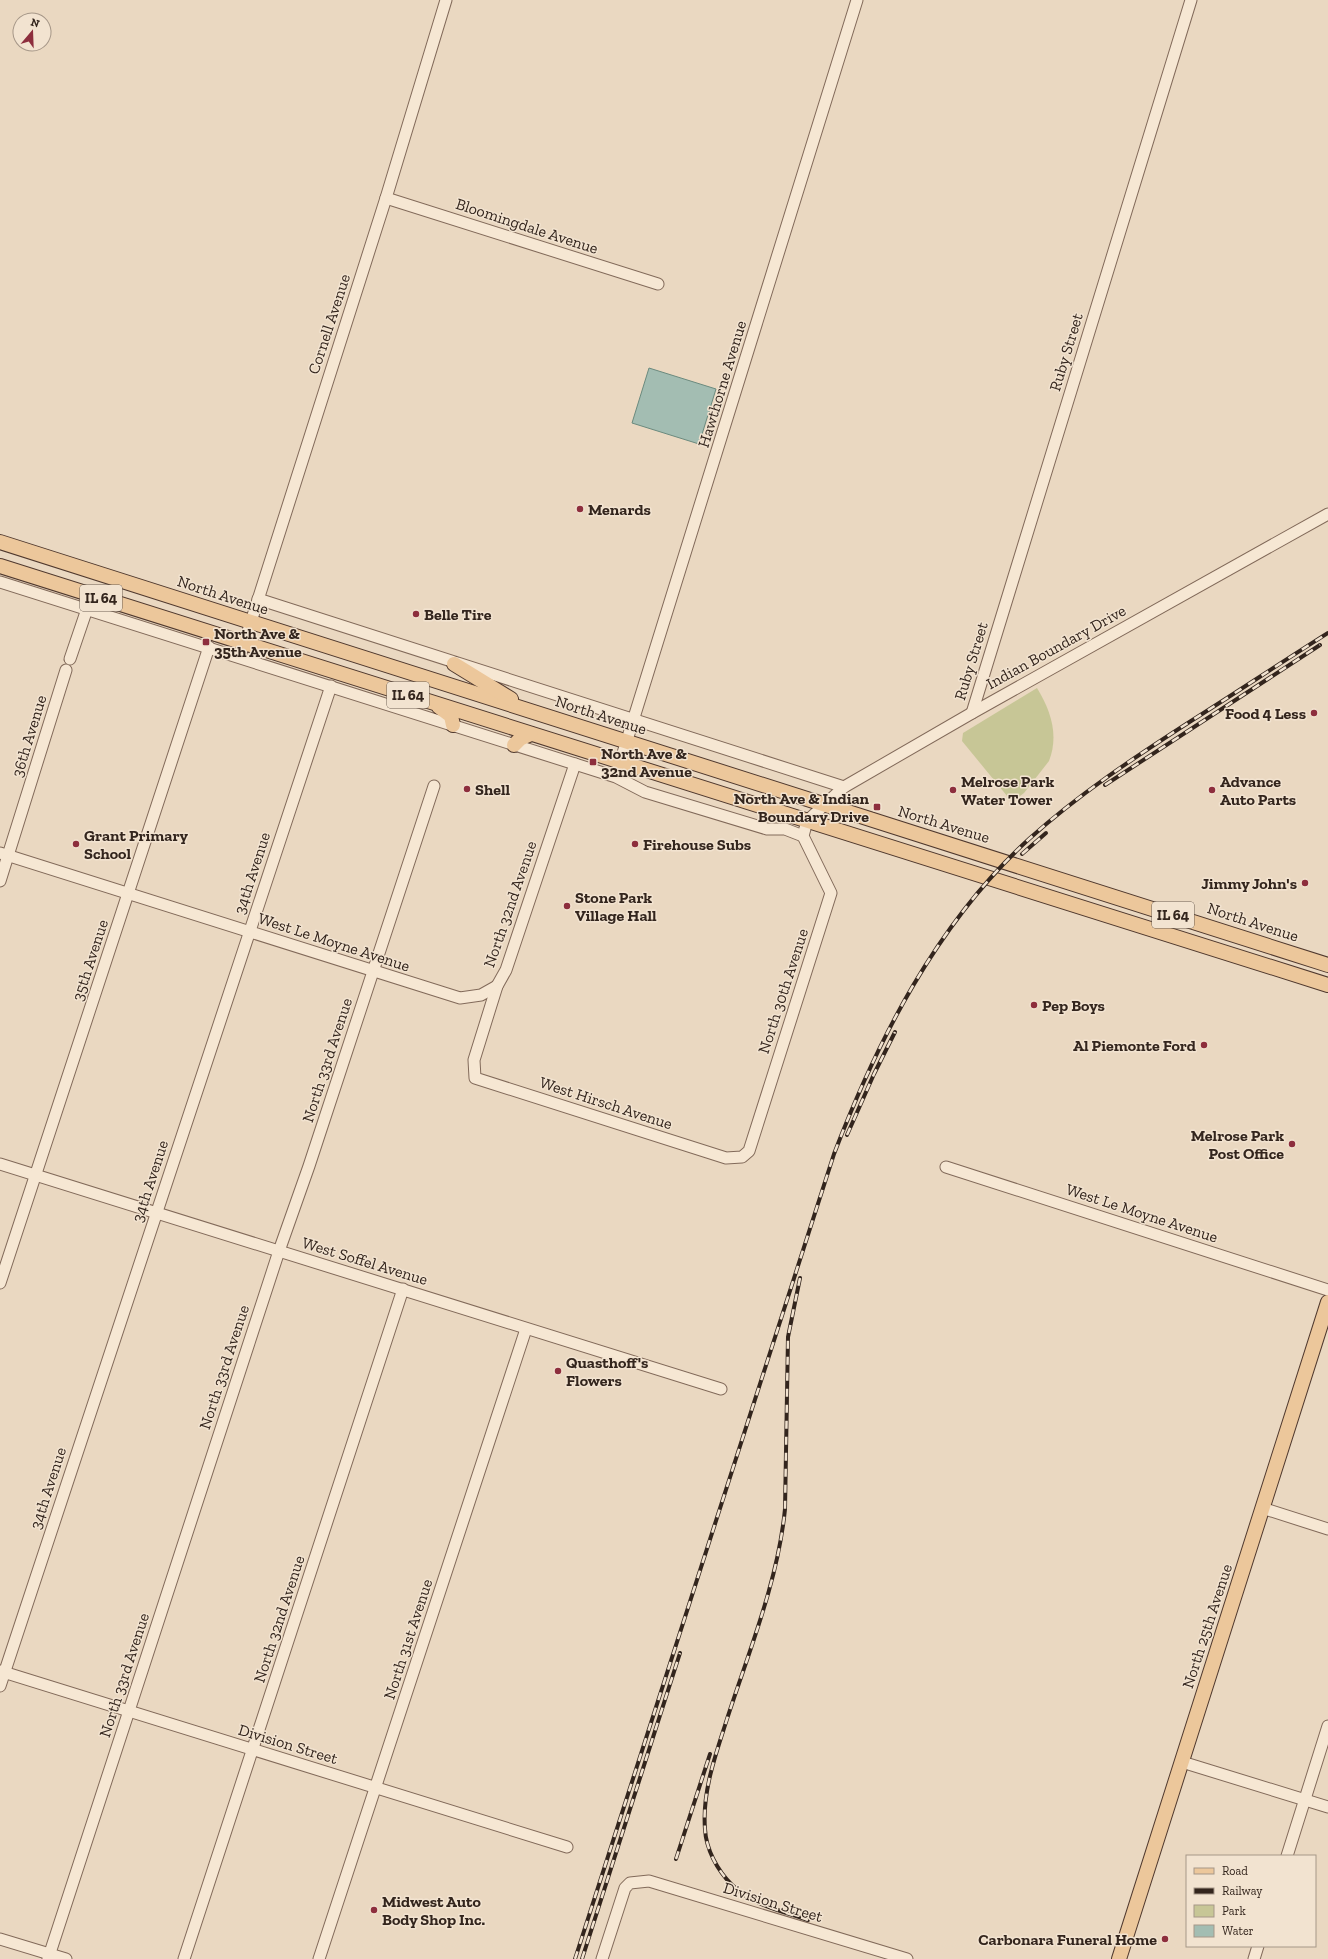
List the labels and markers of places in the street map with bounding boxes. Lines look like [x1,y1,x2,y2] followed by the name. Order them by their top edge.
[588,500,651,519] place label: Menards
[575,504,585,514] marker: Menards
[424,605,492,624] place label: Belle Tire
[411,609,421,619] marker: Belle Tire
[214,624,302,661] place label: North Ave & 35th Avenue
[201,637,211,647] marker: North Ave & 35th Avenue
[1225,704,1306,723] place label: Food 4 Less
[1309,708,1319,718] marker: Food 4 Less
[601,744,692,781] place label: North Ave & 32nd Avenue
[588,757,598,767] marker: North Ave & 32nd Avenue
[961,772,1054,809] place label: Melrose Park Water Tower
[1220,772,1296,809] place label: Advance Auto Parts
[475,780,510,799] place label: Shell
[462,784,472,794] marker: Shell
[948,785,958,795] marker: Melrose Park Water Tower
[1207,785,1217,795] marker: Advance Auto Parts
[734,789,870,826] place label: North Ave & Indian Boundary Drive
[872,802,882,812] marker: North Ave & Indian Boundary Drive
[84,826,188,863] place label: Grant Primary School
[643,835,751,854] place label: Firehouse Subs
[71,839,81,849] marker: Grant Primary School
[630,839,640,849] marker: Firehouse Subs
[1201,874,1297,893] place label: Jimmy John's
[1300,878,1310,888] marker: Jimmy John's
[575,888,657,925] place label: Stone Park Village Hall
[562,901,572,911] marker: Stone Park Village Hall
[1042,996,1105,1015] place label: Pep Boys
[1029,1000,1039,1010] marker: Pep Boys
[1073,1036,1196,1055] place label: Al Piemonte Ford
[1199,1040,1209,1050] marker: Al Piemonte Ford
[1191,1126,1284,1163] place label: Melrose Park Post Office
[1287,1139,1297,1149] marker: Melrose Park Post Office
[566,1353,648,1390] place label: Quasthoff's Flowers
[553,1366,563,1376] marker: Quasthoff's Flowers
[382,1892,486,1929] place label: Midwest Auto Body Shop Inc.
[369,1905,379,1915] marker: Midwest Auto Body Shop Inc.
[978,1930,1157,1949] place label: Carbonara Funeral Home
[1160,1934,1170,1944] marker: Carbonara Funeral Home

